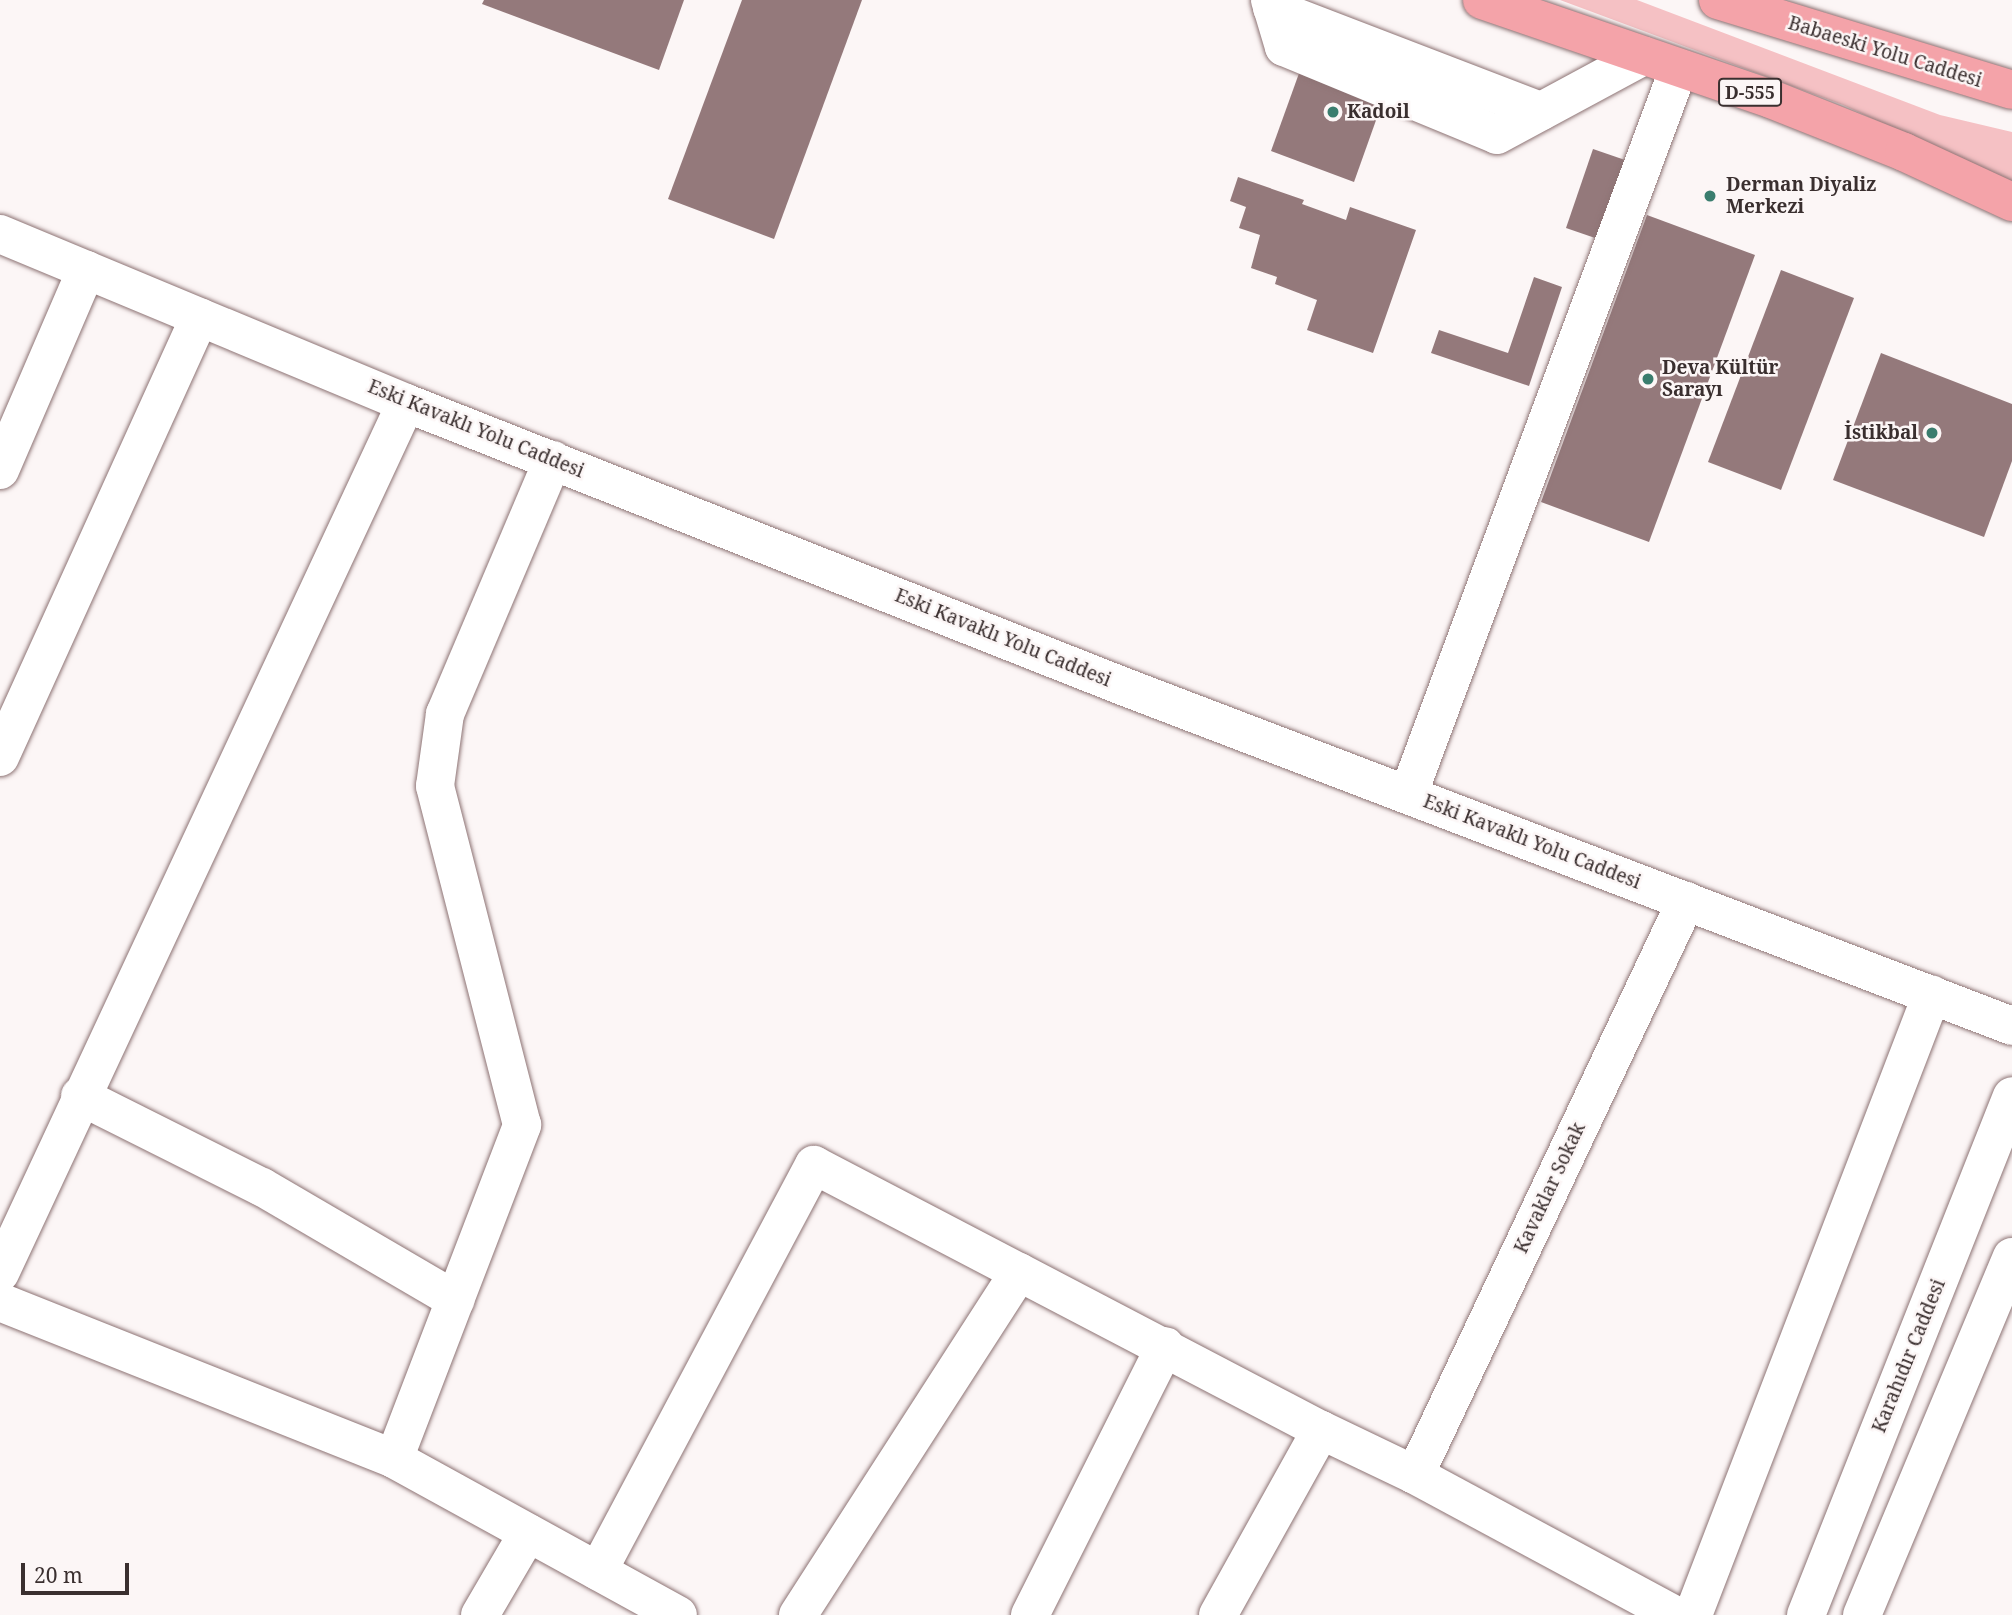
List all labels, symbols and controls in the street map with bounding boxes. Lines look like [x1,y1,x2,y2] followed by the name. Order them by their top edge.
[1785,12,1985,92] street label: Babaeski Yolu Caddesi
[1717,78,1783,106] road number: D-555
[1347,101,1410,123] place label: Kadoil
[1325,104,1341,120] marker: Kadoil
[1726,174,1876,218] place label: Derman Diyaliz Merkezi
[1700,186,1720,206] marker: Derman Diyaliz Merkezi
[1662,357,1779,401] place label: Deva Kültür Sarayı
[1640,371,1656,387] marker: Deva Kültür Sarayı
[365,375,587,483] street label: Eski Kavaklı Yolu Caddesi
[1844,422,1918,444] place label: İstikbal
[1924,425,1940,441] marker: İstikbal
[892,584,1114,692] street label: Eski Kavaklı Yolu Caddesi
[1420,790,1644,894] street label: Eski Kavaklı Yolu Caddesi
[1510,1119,1590,1257] street label: Kavaklar Sokak
[1868,1276,1950,1436] street label: Karahıdır Caddesi
[24,1548,133,1592] scale bar
[34,1561,83,1589] text: 20 m

